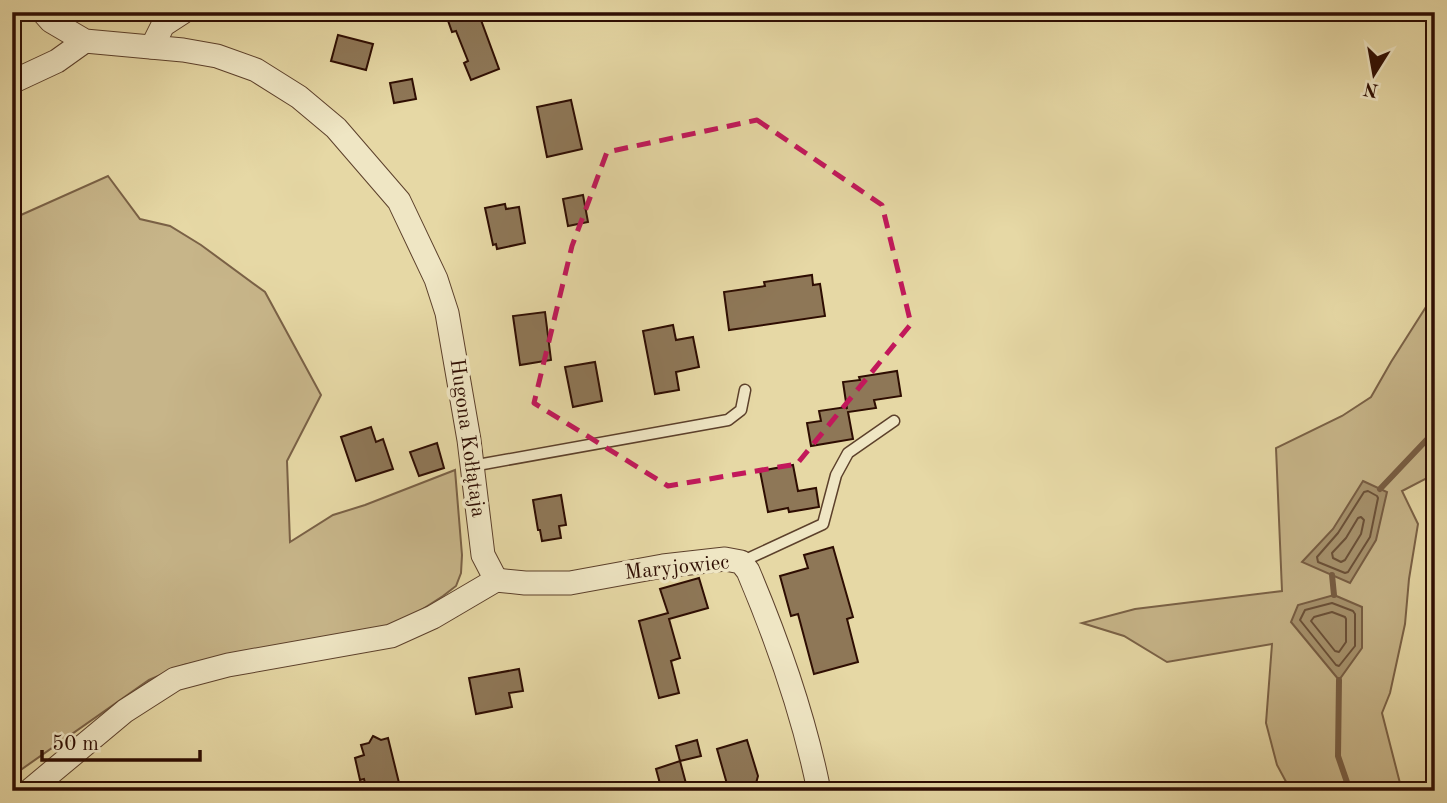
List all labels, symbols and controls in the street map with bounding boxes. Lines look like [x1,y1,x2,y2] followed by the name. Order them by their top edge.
[1338,38,1408,108] north arrow
[1362,77,1380,99] text: N
[445,357,489,519] street label: Hugona Kołłątaja
[624,552,730,584] street label: Maryjowiec
[42,719,200,763] scale bar
[52,734,99,755] text: 50 m

